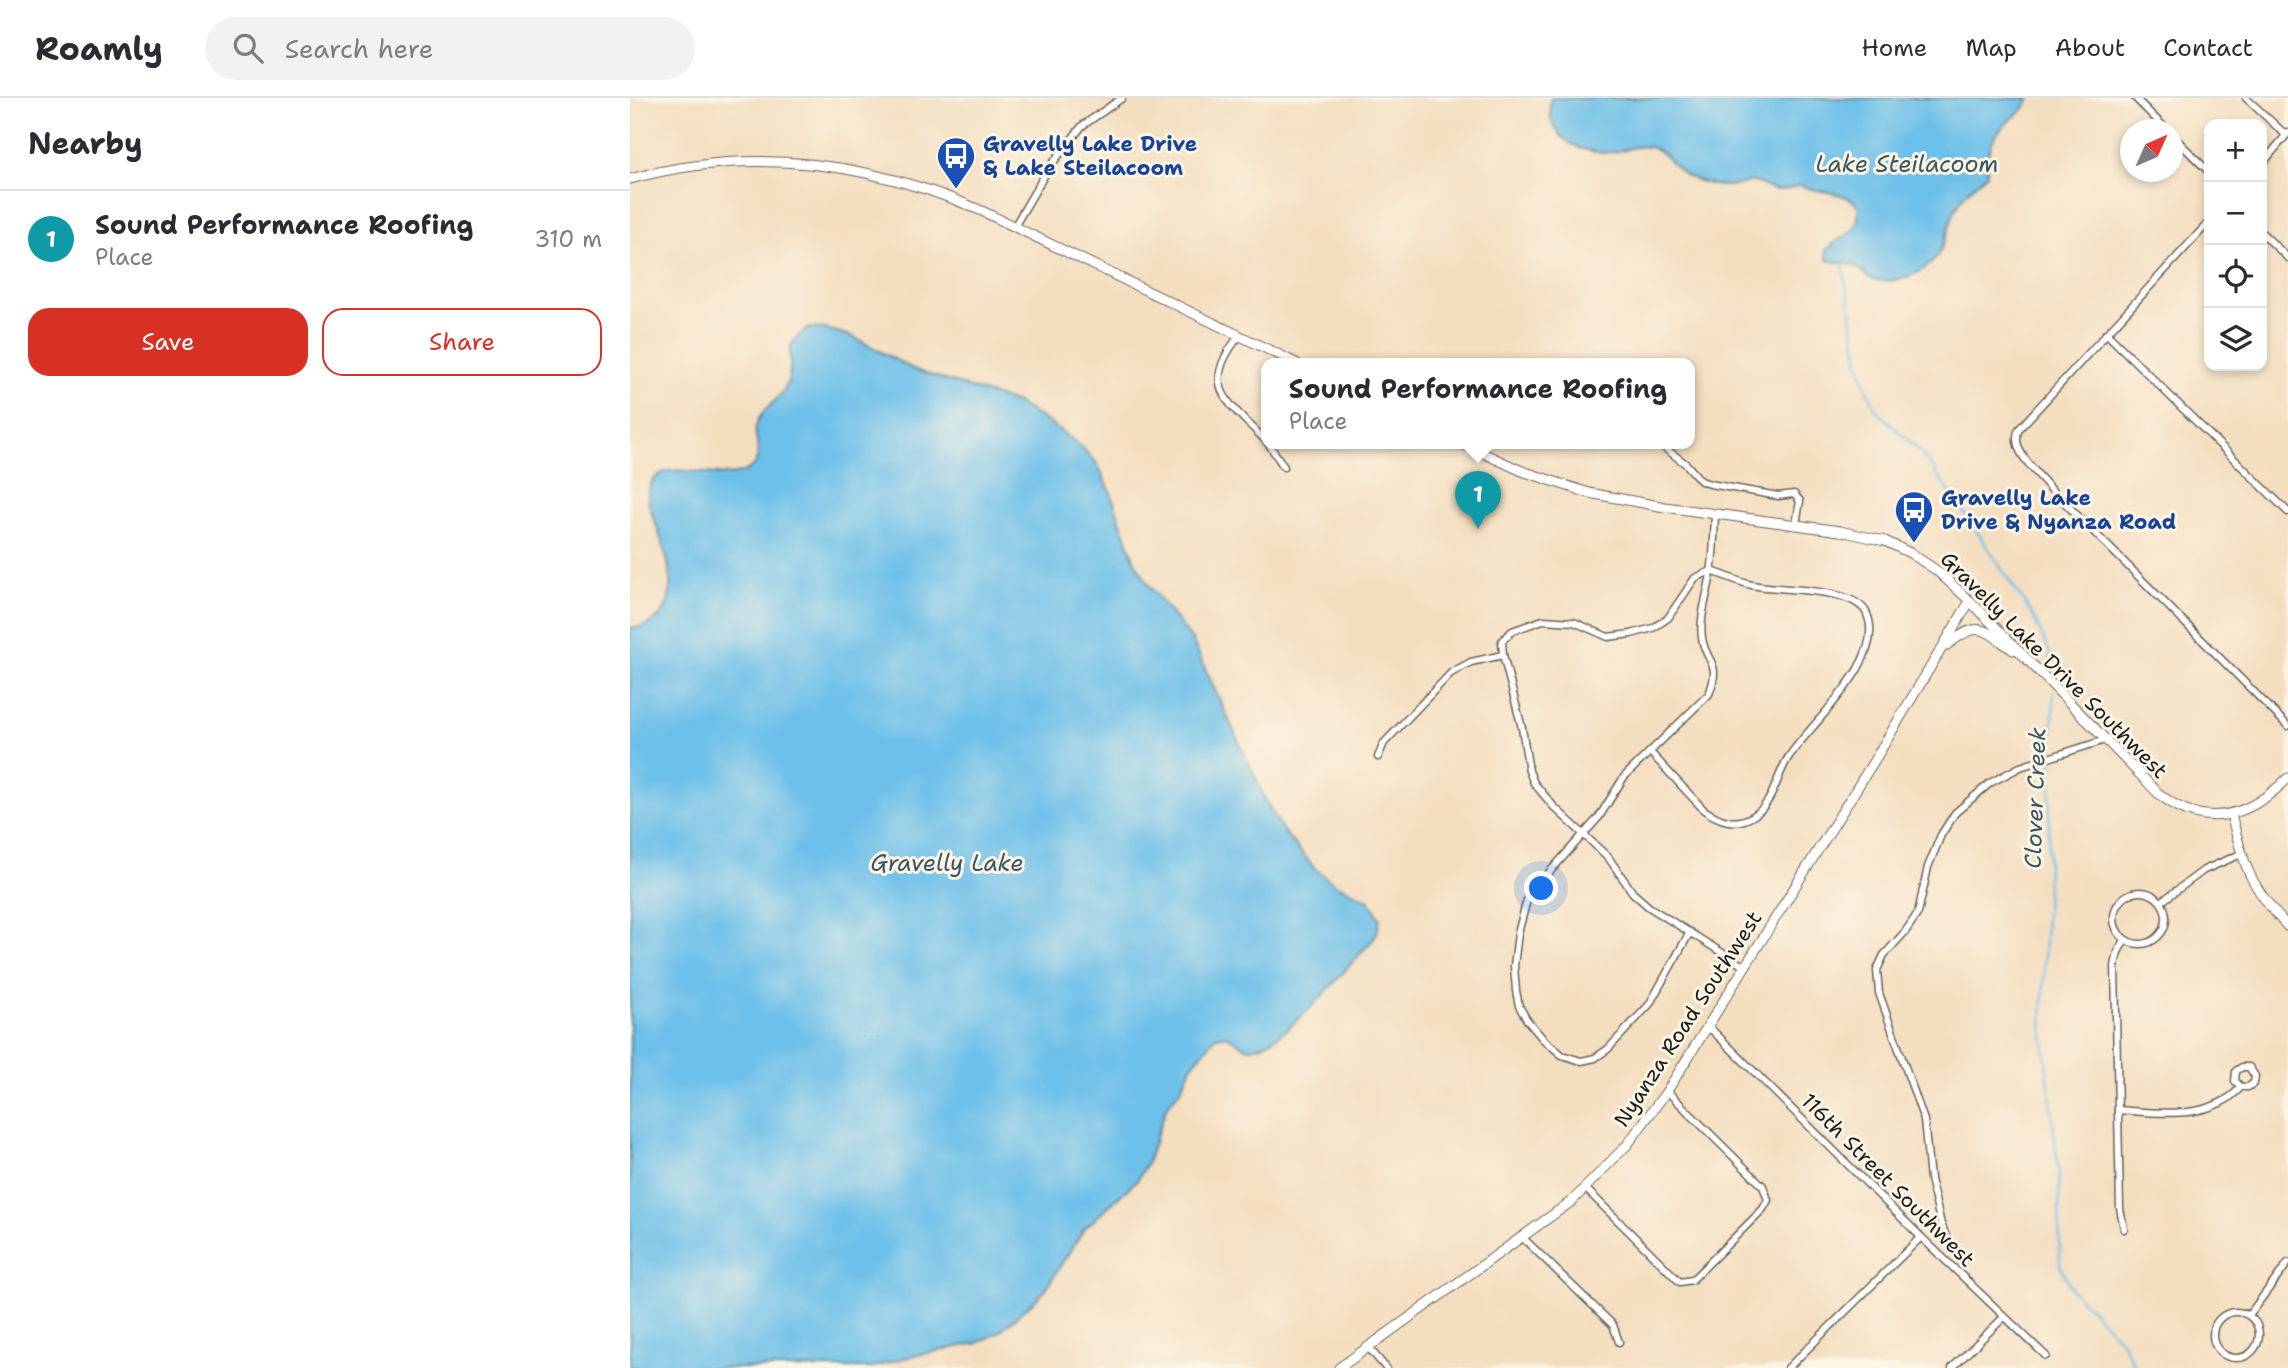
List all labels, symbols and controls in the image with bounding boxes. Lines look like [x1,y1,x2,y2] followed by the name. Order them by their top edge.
[205,17,695,80] search box
[35,26,163,71] text: Roamly
[229,29,267,67] icon: search
[285,31,433,66] text: Search here
[1861,32,1927,64] text: Home
[1965,32,2017,64] text: Map
[2055,32,2125,64] text: About
[2163,32,2253,64] text: Contact
[2120,119,2183,182] north arrow
[2204,119,2267,371] map controls
[2204,119,2267,182] button: +
[28,123,143,164] text: Nearby
[983,130,1197,182] place label: Gravelly Lake Drive & Lake Steilacoom
[935,135,977,190] bus stop icon: Gravelly Lake Drive & Lake Steilacoom
[1815,149,1999,179] water label: Lake Steilacoom
[2204,182,2267,245] button: −
[95,207,473,242] text: Sound Performance Roofing
[46,224,56,254] text: 1
[534,224,602,254] text: 310 m
[95,242,154,272] text: Place
[2204,245,2267,308] button: locate
[28,308,308,376] button: Save
[322,308,602,376] button: Share
[2204,308,2267,371] button: layers
[1261,358,1695,449] popup
[1289,371,1667,406] text: Sound Performance Roofing
[1289,406,1348,436] text: Place
[1455,471,1501,529] pin: 1
[1941,484,2176,536] place label: Gravelly Lake Drive & Nyanza Road
[1893,489,1935,544] bus stop icon: Gravelly Lake Drive & Nyanza Road
[1934,545,2174,785] street label: Gravelly Lake Drive Southwest
[2018,727,2052,869] water label: Clover Creek
[870,848,1024,878] water label: Gravelly Lake
[1524,871,1558,905] your location
[1608,906,1768,1132] street label: Nyanza Road Southwest
[1795,1087,1981,1273] street label: 116th Street Southwest

